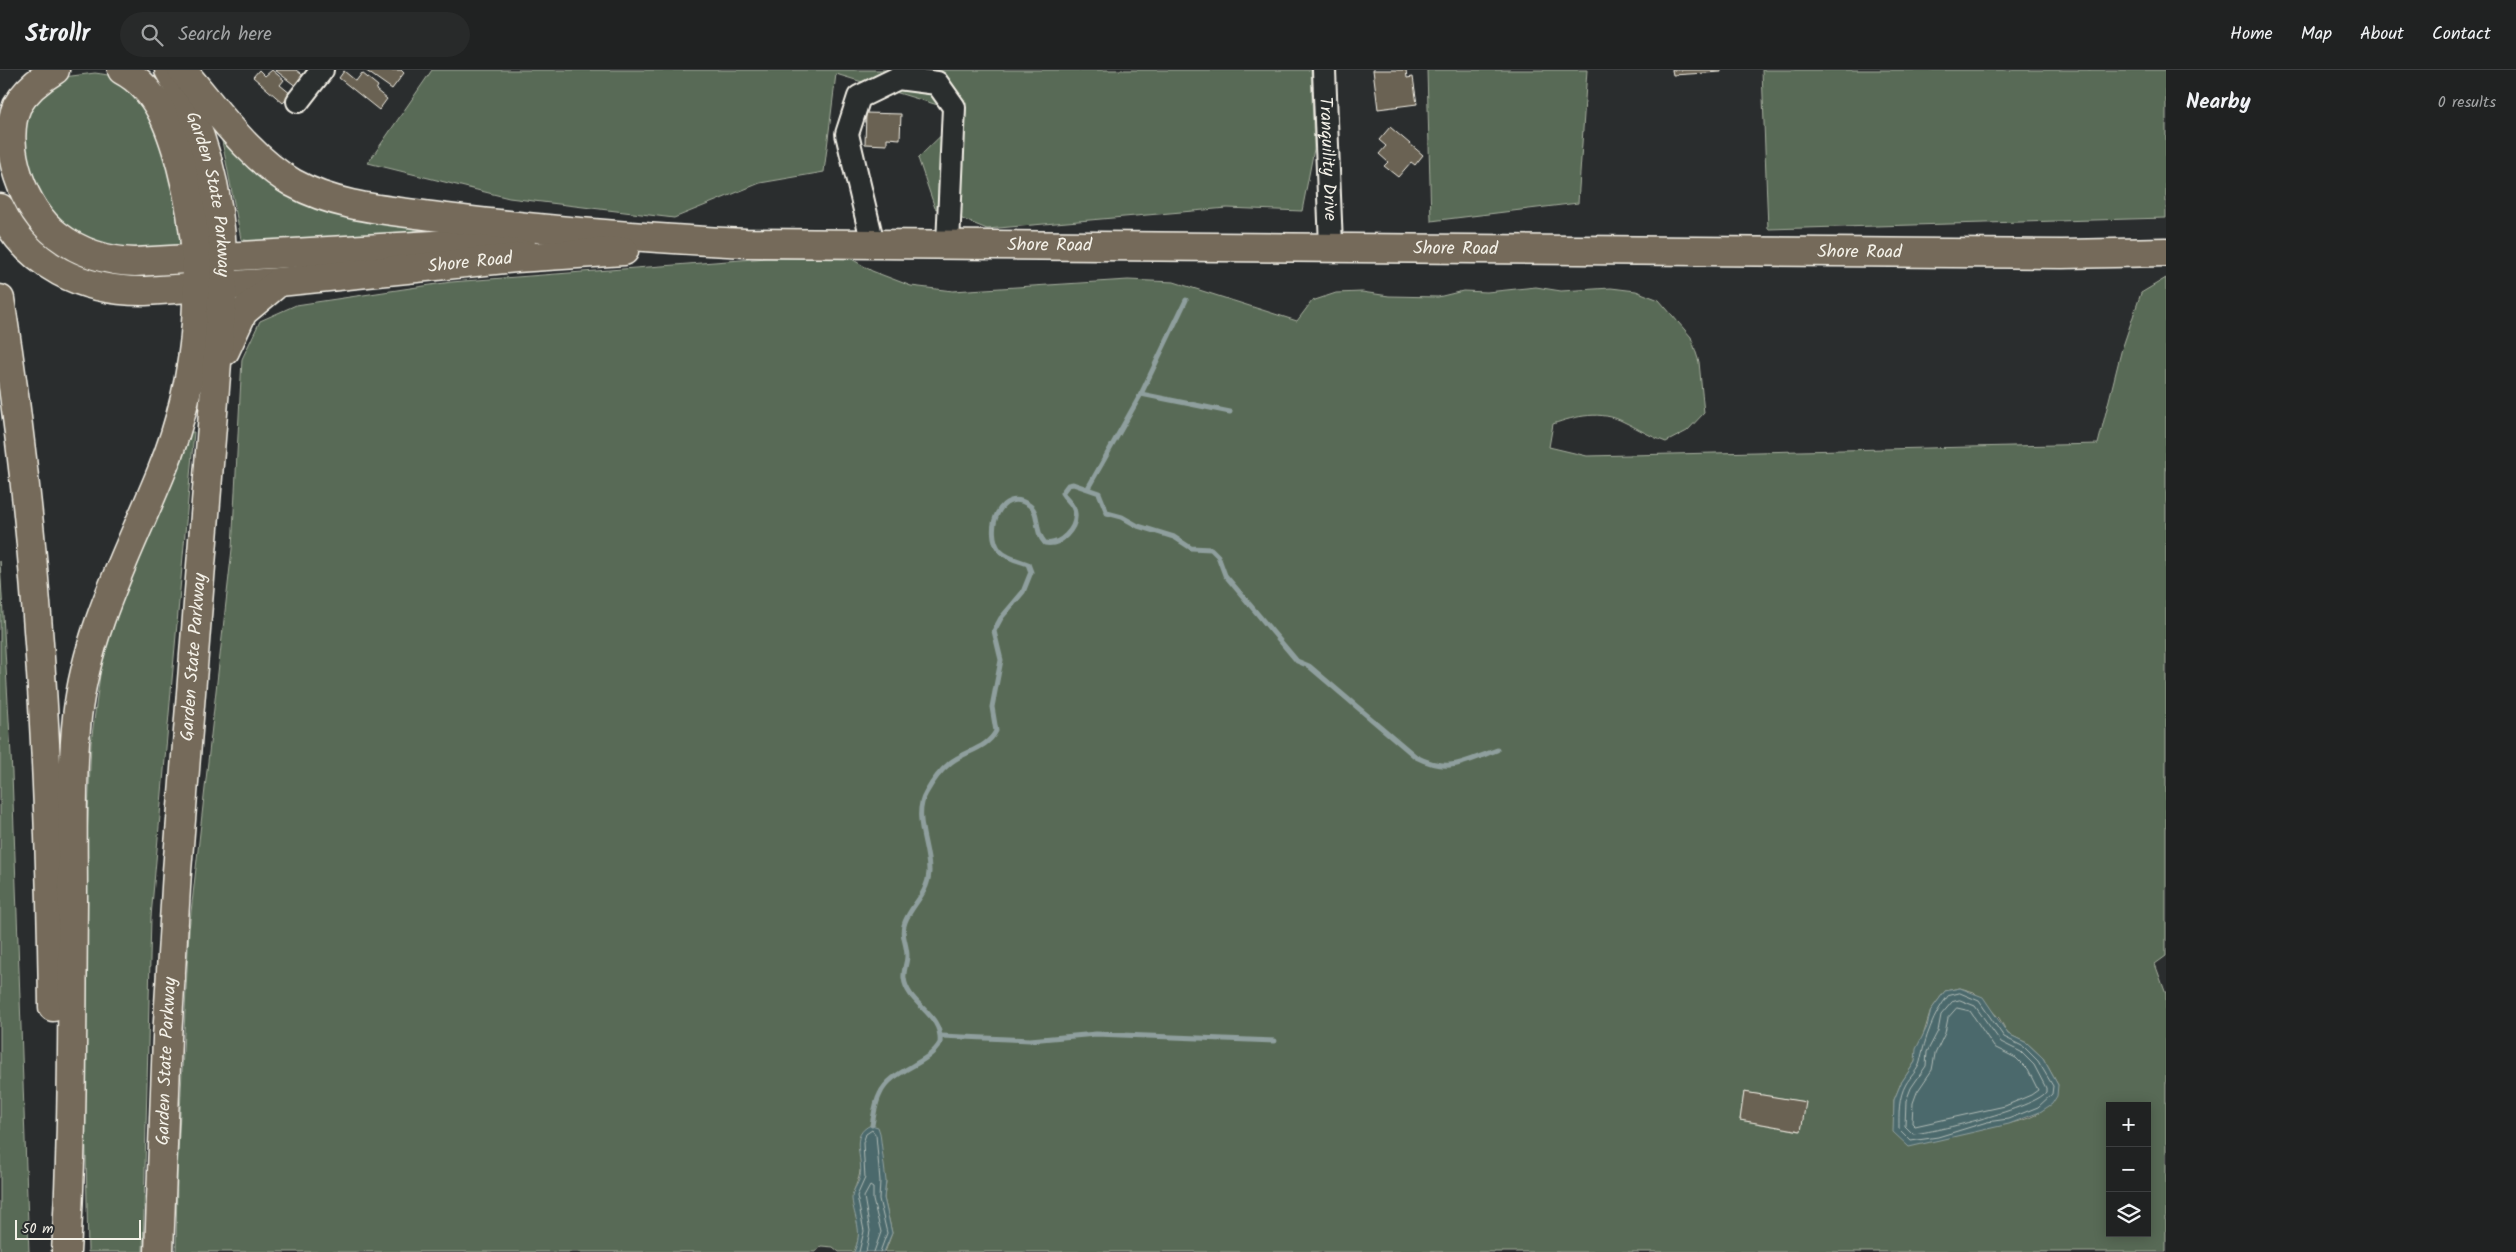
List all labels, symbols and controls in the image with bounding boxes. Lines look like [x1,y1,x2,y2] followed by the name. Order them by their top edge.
[120,12,470,57] search box
[25,15,90,54] text: Strollr
[178,20,272,50] text: Search here
[2230,20,2273,49] text: Home
[2301,20,2332,49] text: Map
[2360,20,2404,49] text: About
[2432,20,2491,49] text: Contact
[138,21,166,49] icon: search
[2186,86,2251,119] text: Nearby
[2438,90,2496,115] text: 0 results
[1311,96,1344,222] street label: Tranquility Drive
[177,107,237,278] street label: Garden State Parkway
[1007,231,1093,260] street label: Shore Road
[1413,234,1499,264] street label: Shore Road
[1817,237,1903,267] street label: Shore Road
[427,244,515,281] street label: Shore Road
[173,572,215,742] street label: Garden State Parkway
[149,976,185,1146] street label: Garden State Parkway
[2106,1102,2151,1237] map controls
[2106,1102,2151,1147] button: +
[2106,1147,2151,1192] button: −
[2106,1192,2151,1237] button: layers
[15,1217,141,1240] scale bar
[22,1218,53,1240] text: 50 m

